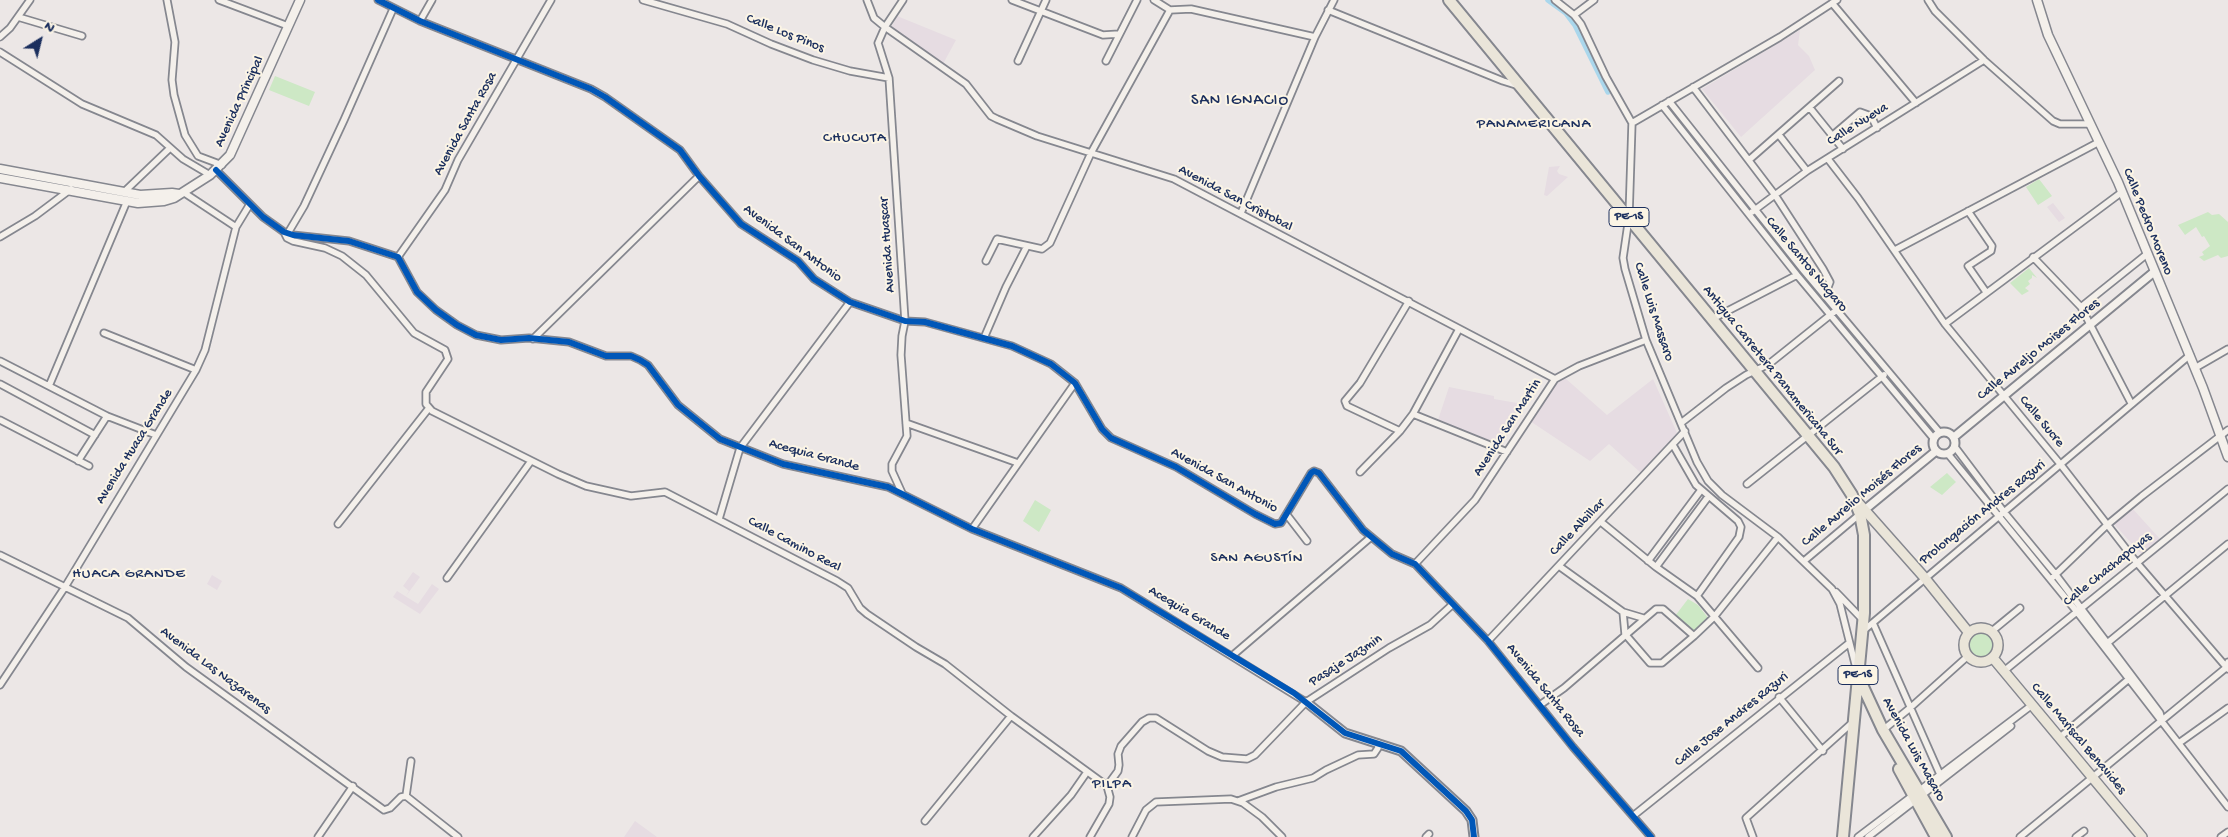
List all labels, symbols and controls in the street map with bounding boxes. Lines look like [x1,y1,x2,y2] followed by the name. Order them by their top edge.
[743,11,827,57] street label: Calle Los Pinos
[15,15,65,65] north arrow
[40,18,58,37] text: N
[212,54,268,150] street label: Avenida Principal
[431,69,501,179] street label: Avenida Santa Rosa
[1190,92,1290,112] district label: SAN IGNACIO
[1824,100,1892,150] street label: Calle Nueva
[1475,116,1593,134] district label: PANAMERICANA
[822,130,888,148] district label: CHUCUTA
[1175,162,1295,236] street label: Avenida San Cristobal
[2118,166,2176,278] street label: Calle Pedro Moreno
[876,197,900,293] street label: Avenida Huascar
[739,201,845,287] street label: Avenida San Antonio
[1609,208,1649,226] road number: PE-1S
[1761,214,1851,316] street label: Calle Santos Nagaro
[1629,260,1677,364] street label: Calle Luis Massaro
[1698,283,1846,459] street label: Antigua Carretera Panamericana Sur
[1974,295,2104,405] street label: Calle Aureljo Moises Flores
[1470,376,1546,480] street label: Avenida San Martin
[93,386,177,508] street label: Avenida Huaca Grande
[2015,393,2067,451] street label: Calle Sucre
[767,436,861,476] street label: Acequia Grande
[1799,441,1925,551] street label: Calle Aurelio Moisés Flores
[1168,445,1280,517] street label: Avenida San Antonio
[1917,457,2049,569] street label: Prolongación Andres Razuri
[1547,496,1609,560] street label: Calle Albillar
[745,513,843,577] street label: Calle Camino Real
[2060,529,2156,611] street label: Calle Chachapoyas
[1209,550,1305,568] district label: SAN AGUSTÍN
[71,566,187,584] district label: HUACA GRANDE
[1145,583,1233,645] street label: Acequia Grande
[156,624,274,718] street label: Avenida Las Nazarenas
[1306,631,1386,691] street label: Pasaje Jazmin
[1502,641,1588,741] street label: Avenida Santa Rosa
[1838,666,1878,684] road number: PE-1S
[1672,669,1792,771] street label: Calle Jose Andres Razuri
[2026,680,2130,798] street label: Calle Mariscal Benavides
[1877,695,1949,805] street label: Avenida Luis Masaro
[1092,776,1132,794] district label: PILPA

